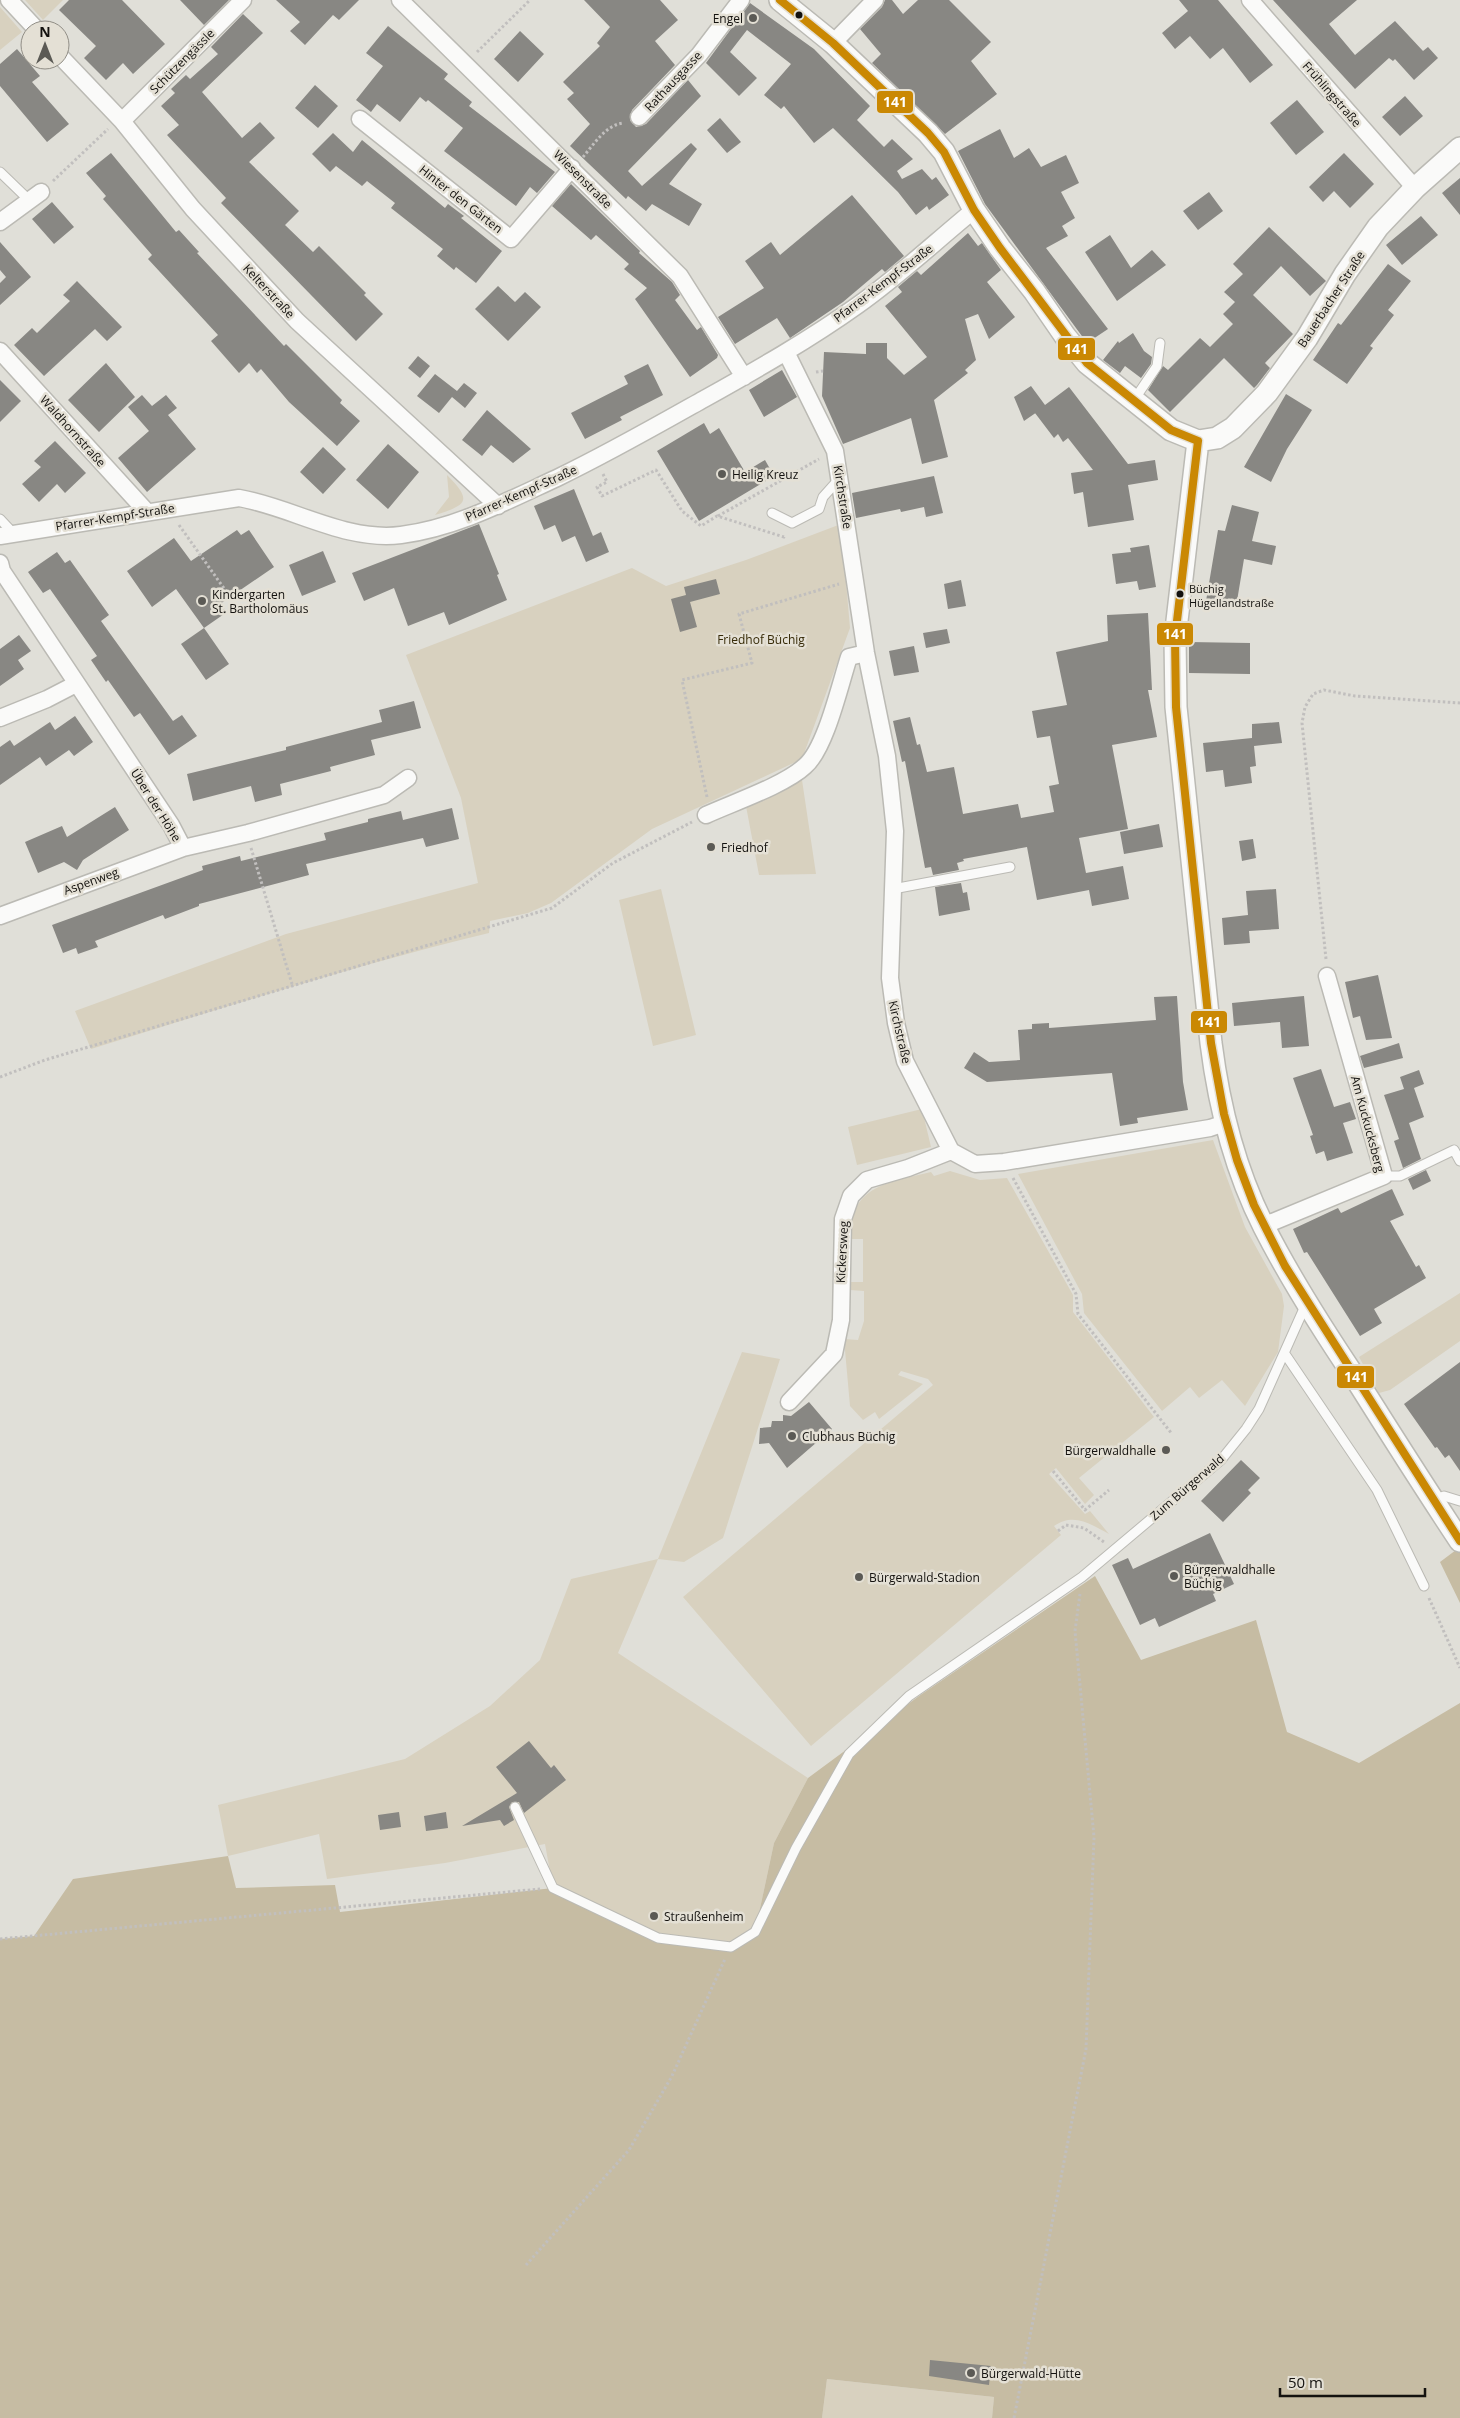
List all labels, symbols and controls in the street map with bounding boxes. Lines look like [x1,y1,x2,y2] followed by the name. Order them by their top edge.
[713,10,743,27] place label: Engel
[794,10,804,20] unlabelled marker
[747,12,759,24] marker: Engel
[20,20,70,70] north arrow
[39,22,51,41] text: N
[146,25,218,97] street label: Schützengässle
[641,47,706,115] street label: Rathausgasse
[1299,58,1365,131] street label: Frühlingstraße
[876,90,914,114] line badge: 141
[883,92,907,111] text: 141
[550,146,616,212] street label: Wiesenstraße
[416,161,506,237] street label: Hinter den Gärten
[830,240,936,326] street label: Pfarrer-Kempf-Straße
[1293,247,1369,351] street label: Bauerbacher Straße
[239,260,299,322] street label: Kelterstraße
[1057,337,1096,361] line badge: 141
[1064,339,1088,358] text: 141
[36,392,110,471] street label: Waldhornstraße
[463,461,580,525] street label: Pfarrer-Kempf-Straße
[830,464,856,530] street label: Kirchstraße
[732,466,799,483] place label: Heilig Kreuz
[716,468,728,480] marker: Heilig Kreuz
[54,499,176,535] street label: Pfarrer-Kempf-Straße
[1189,581,1274,610] place label: Büchig Hügellandstraße
[212,586,309,617] place label: Kindergarten St. Bartholomäus
[1175,589,1185,599] marker: Büchig Hügellandstraße
[196,595,208,607] marker: Kindergarten St. Bartholomäus
[1156,622,1194,646] line badge: 141
[1163,624,1187,643] text: 141
[717,631,805,648] park label: Friedhof Büchig
[127,765,185,845] street label: Über der Höhe
[721,839,769,856] place label: Friedhof
[705,841,717,853] marker: Friedhof
[61,863,121,899] street label: Aspenweg
[885,999,916,1065] street label: Kirchstraße
[1190,1010,1228,1034] line badge: 141
[1197,1012,1221,1031] text: 141
[1347,1074,1389,1175] street label: Am Kuckucksberg
[832,1220,852,1284] street label: Kickersweg
[1336,1365,1375,1389] line badge: 141
[1344,1367,1368,1386] text: 141
[802,1428,896,1445] place label: Clubhaus Büchig
[786,1430,798,1442] marker: Clubhaus Büchig
[1065,1442,1156,1459] place label: Bürgerwaldhalle
[1160,1444,1172,1456] marker: Bürgerwaldhalle
[1146,1450,1228,1524] street label: Zum Bürgerwald
[1184,1561,1276,1592] place label: Bürgerwaldhalle Büchig
[869,1569,980,1586] place label: Bürgerwald-Stadion
[1168,1570,1180,1582] marker: Bürgerwaldhalle Büchig
[853,1571,865,1583] marker: Bürgerwald-Stadion
[664,1908,744,1925] place label: Straußenheim
[648,1910,660,1922] marker: Straußenheim
[981,2365,1081,2382] place label: Bürgerwald-Hütte
[1280,2366,1425,2398] scale bar
[965,2367,977,2379] marker: Bürgerwald-Hütte
[1288,2372,1323,2392] text: 50 m

